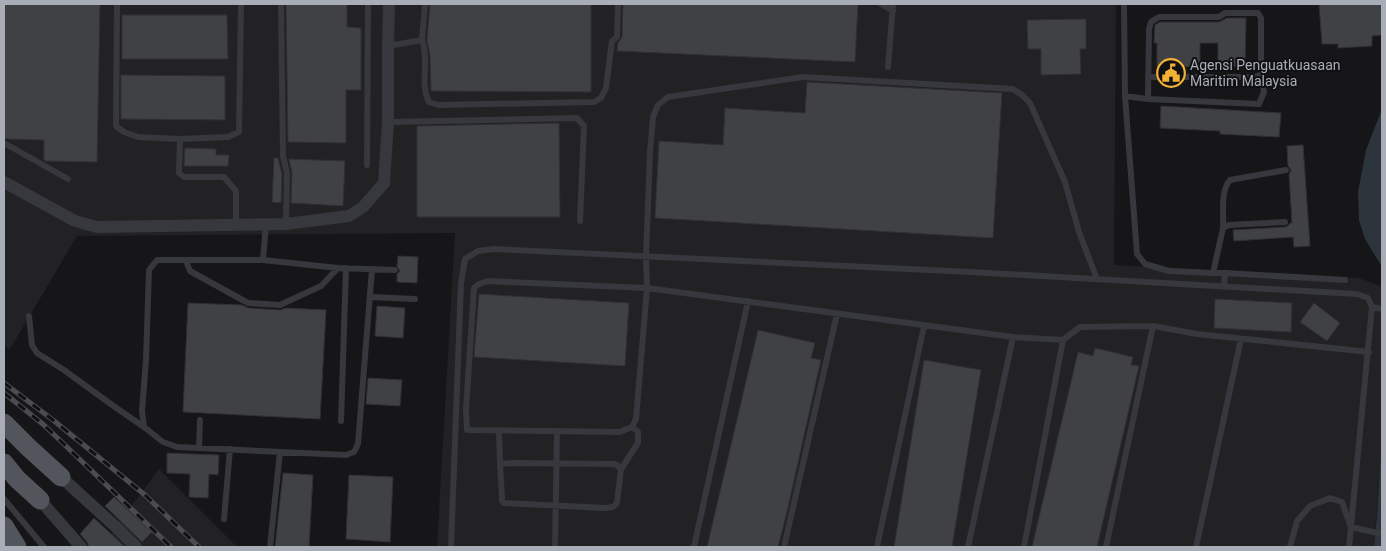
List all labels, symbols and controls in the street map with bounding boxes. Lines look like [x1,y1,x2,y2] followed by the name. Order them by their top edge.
[1190,57,1341,89] place label: Agensi Penguatkuasaan Maritim Malaysia
[1156,58,1186,88] public building icon: Agensi Penguatkuasaan Maritim Malaysia

